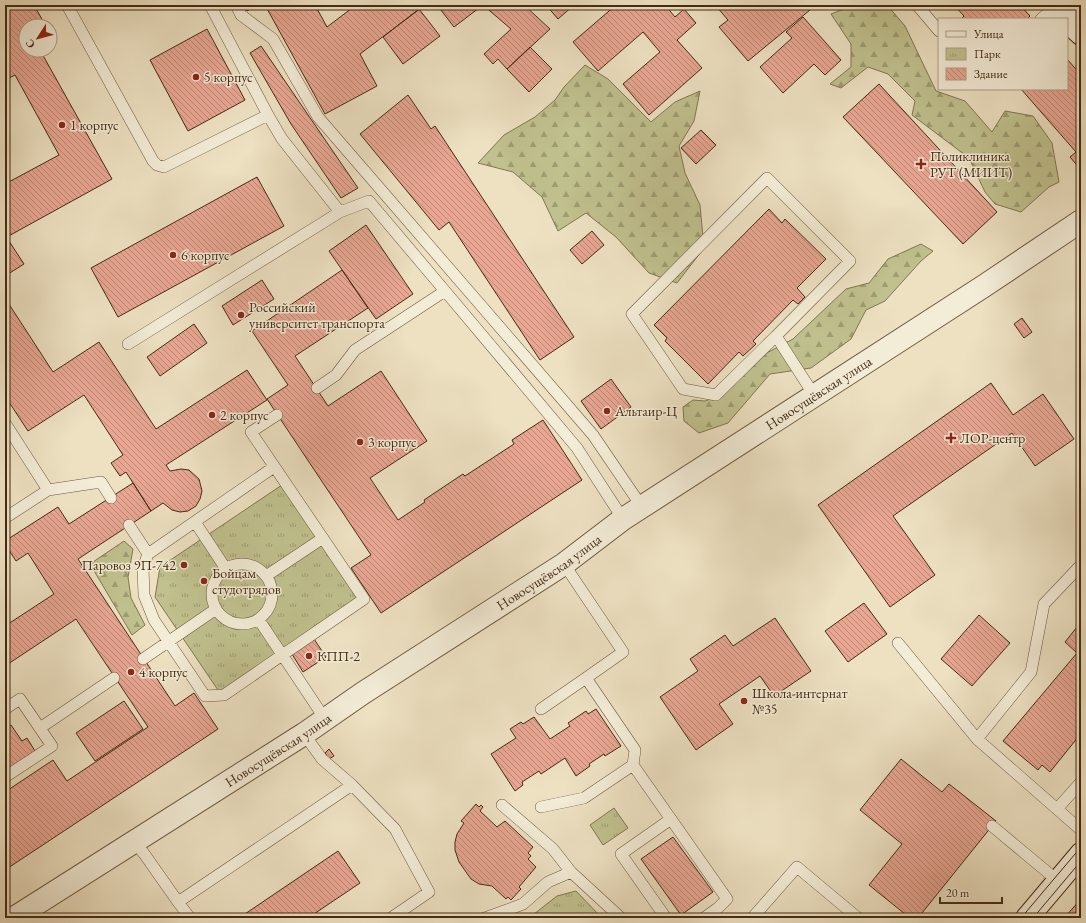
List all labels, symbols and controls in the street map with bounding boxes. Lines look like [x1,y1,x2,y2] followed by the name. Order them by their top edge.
[18,18,58,58] north arrow
[938,18,1068,90] legend
[973,26,1004,42] text: Улица
[22,36,38,51] text: С
[974,46,1001,62] text: Парк
[974,66,1008,82] text: Здание
[204,68,253,86] place label: 5 корпус
[191,72,201,82] marker: 5 корпус
[70,116,119,134] place label: 1 корпус
[57,120,67,130] marker: 1 корпус
[930,147,1012,181] place label: Поликлиника РУТ (МИИТ)
[915,158,927,170] marker: Поликлиника РУТ (МИИТ)
[181,246,230,264] place label: 6 корпус
[168,250,178,260] marker: 6 корпус
[249,298,385,332] place label: Российский университет транспорта
[236,310,246,320] marker: Российский университет транспорта
[762,352,875,434] street label: Новосущёвская улица
[614,402,677,420] place label: Альтаир-Ц
[220,406,269,424] place label: 2 корпус
[602,406,612,416] marker: Альтаир-Ц
[207,410,217,420] marker: 2 корпус
[960,429,1025,447] place label: ЛОР-центр
[945,432,957,444] marker: ЛОР-центр
[368,433,417,451] place label: 3 корпус
[355,437,365,447] marker: 3 корпус
[493,530,605,614] street label: Новосущёвская улица
[82,556,176,574] place label: Паровоз 9П-742
[179,560,189,570] marker: Паровоз 9П-742
[212,564,281,598] place label: Бойцам студотрядов
[199,576,209,586] marker: Бойцам студотрядов
[317,647,360,665] place label: КПП-2
[304,651,314,661] marker: КПП-2
[139,663,188,681] place label: 4 корпус
[126,667,136,677] marker: 4 корпус
[752,684,848,718] place label: Школа-интернат №35
[739,696,749,706] marker: Школа-интернат №35
[221,709,335,791] street label: Новосущёвская улица
[940,879,1002,905] scale bar
[946,885,970,901] text: 20 m

